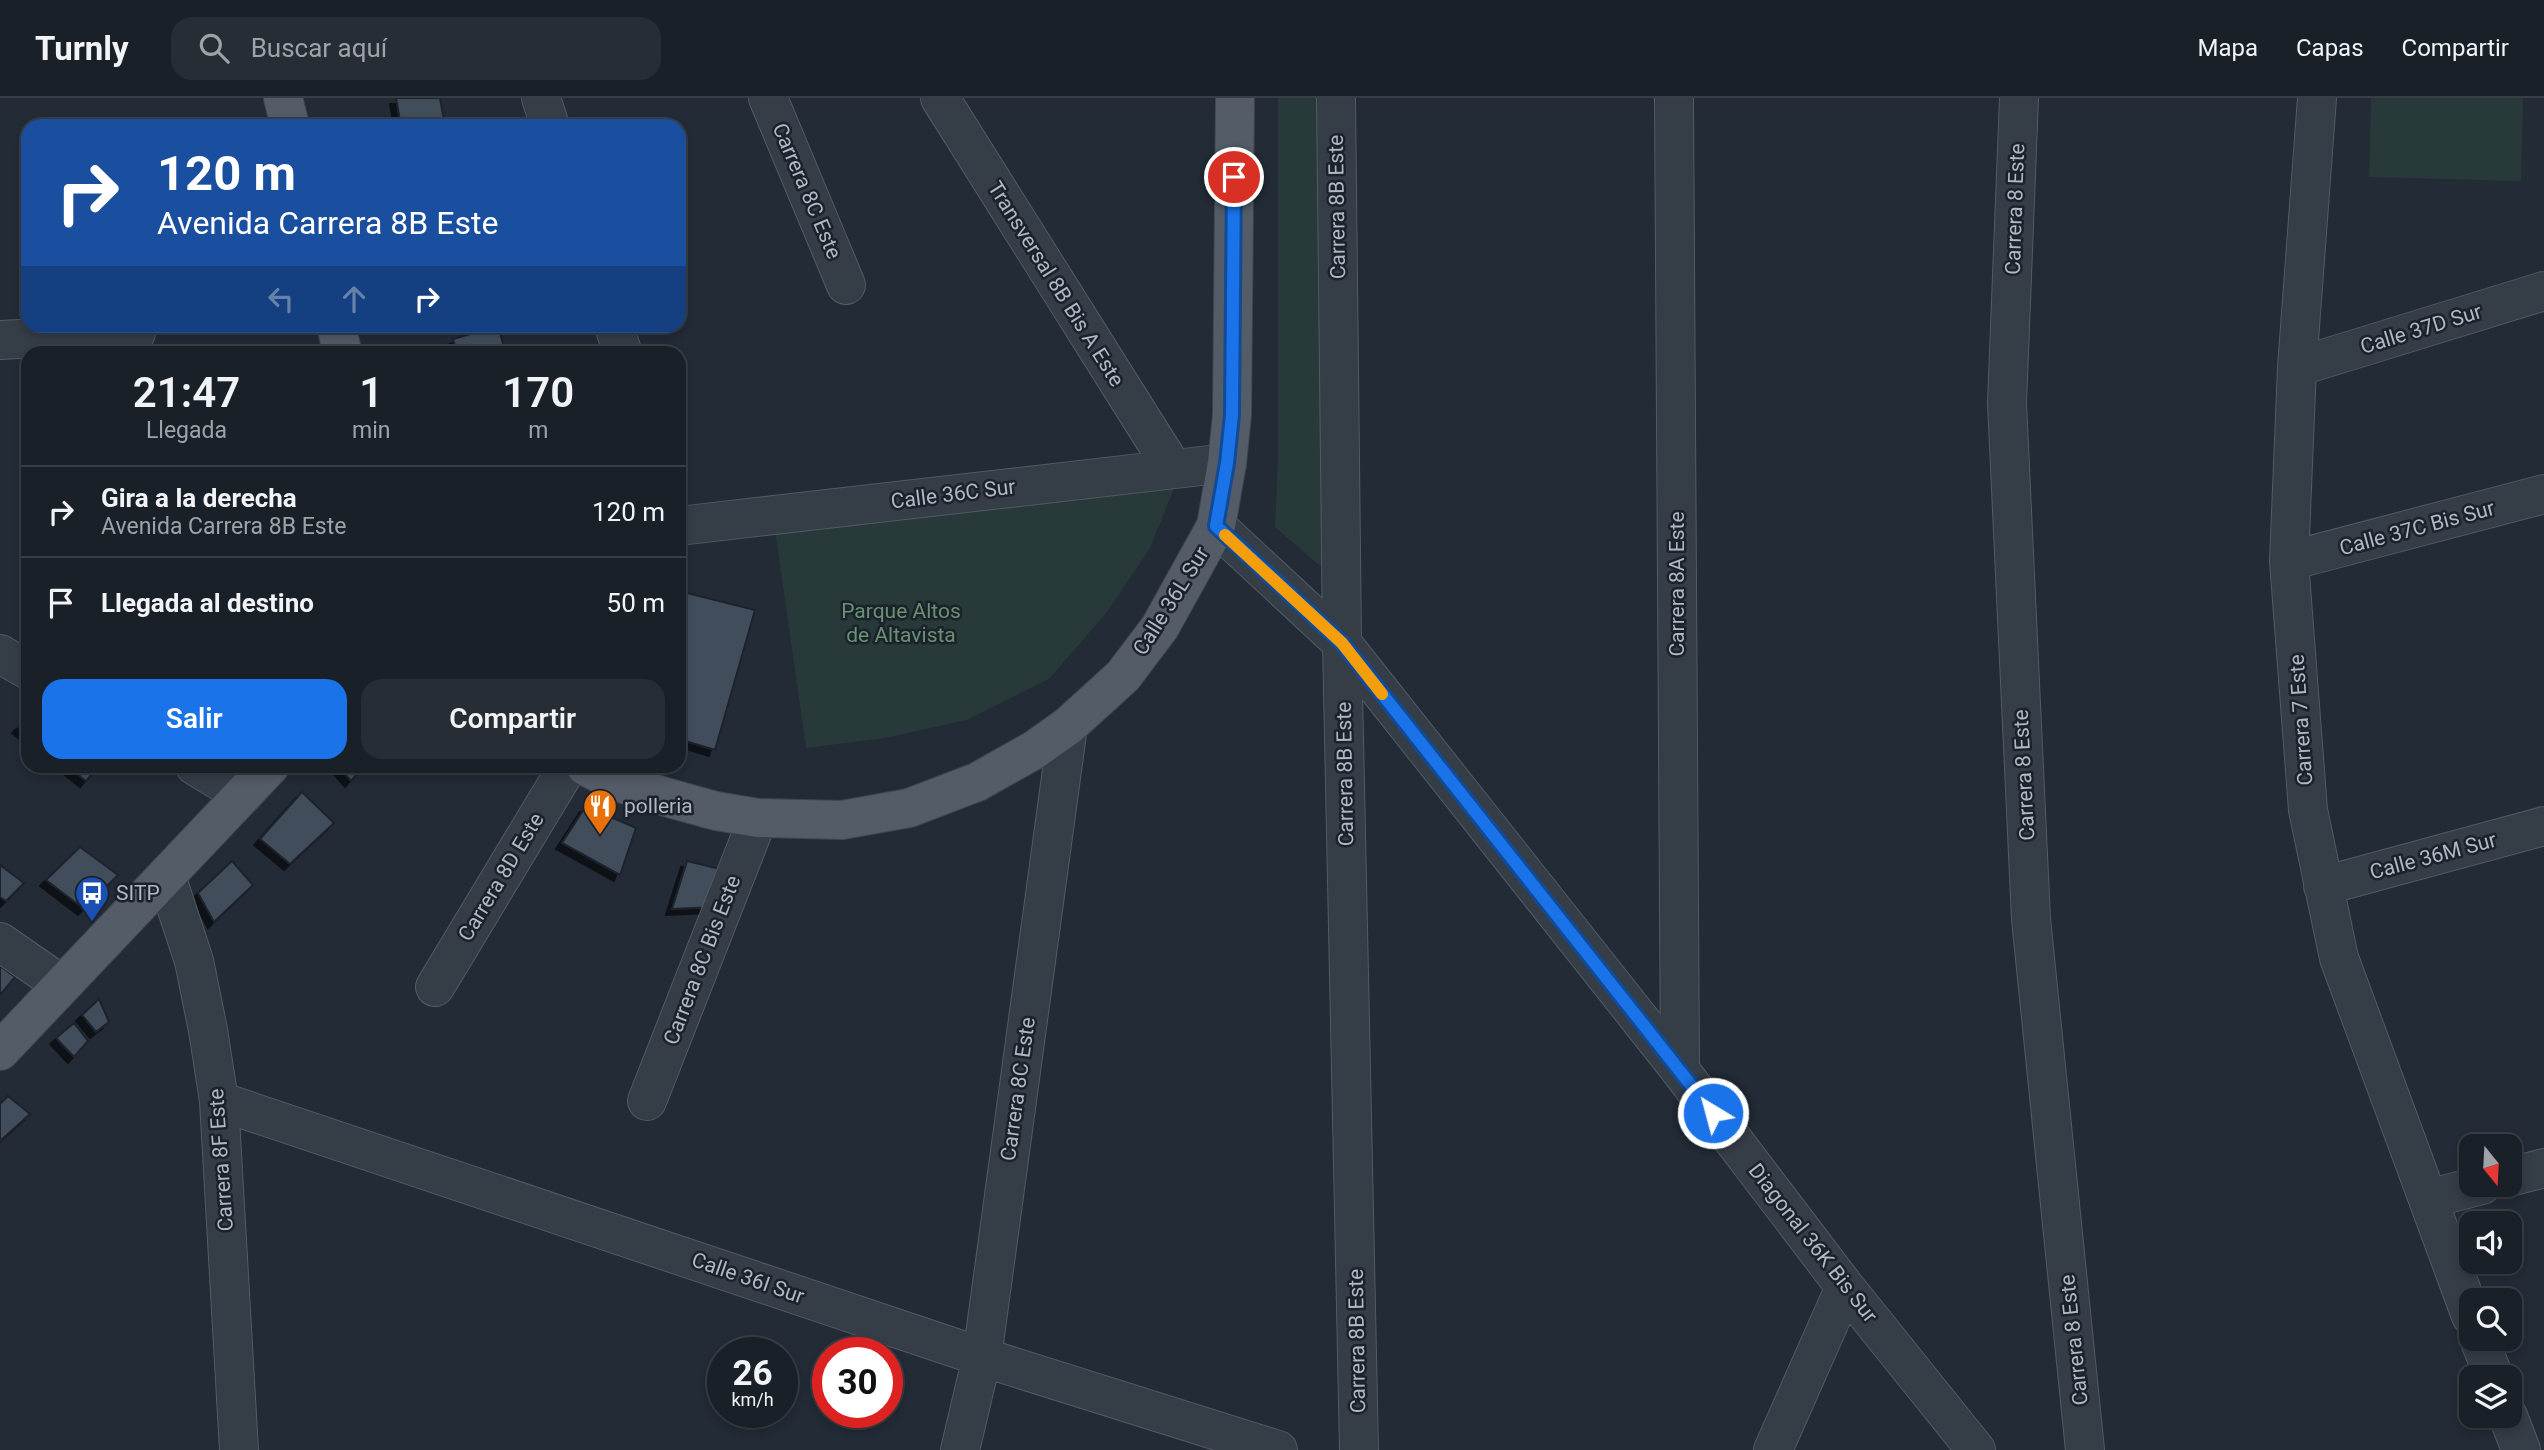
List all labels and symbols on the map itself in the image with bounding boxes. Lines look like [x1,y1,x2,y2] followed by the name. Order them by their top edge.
[768,120,846,262] street label: Carrera 8C Este
[1324,135,1350,279] street label: Carrera 8B Este
[2001,143,2029,275] street label: Carrera 8 Este
[1204,147,1264,207] pin
[983,177,1129,391] street label: Transversal 8B Bis A Este
[2358,299,2484,359] street label: Calle 37D Sur
[889,474,1017,514] street label: Calle 36C Sur
[2337,496,2497,560] street label: Calle 37C Bis Sur
[1665,511,1689,657] street label: Carrera 8A Este
[1128,543,1214,659] street label: Calle 36L Sur
[841,599,961,647] park label: Parque Altos de Altavista
[2284,654,2318,786] street label: Carrera 7 Este
[1332,702,1358,846] street label: Carrera 8B Este
[2009,709,2039,841] street label: Carrera 8 Este
[581,787,619,836] restaurant icon: polleria
[624,794,693,818] place label: polleria
[453,809,549,945] street label: Carrera 8D Este
[2367,828,2499,884] street label: Calle 36M Sur
[659,872,745,1048] street label: Carrera 8C Bis Este
[73,874,111,923] bus stop icon: SITP
[116,881,160,905] place label: SITP
[996,1016,1040,1162] street label: Carrera 8C Este
[1676,1076,1750,1150] position arrow
[204,1088,238,1232] street label: Carrera 8F Este
[2459,1134,2522,1197] north arrow
[1744,1159,1882,1327] street label: Diagonal 36K Bis Sur
[689,1248,807,1308] street label: Calle 36I Sur
[1344,1269,1370,1413] street label: Carrera 8B Este
[2055,1273,2093,1407] street label: Carrera 8 Este
[812,1337,903,1428] speed limit sign: 30

